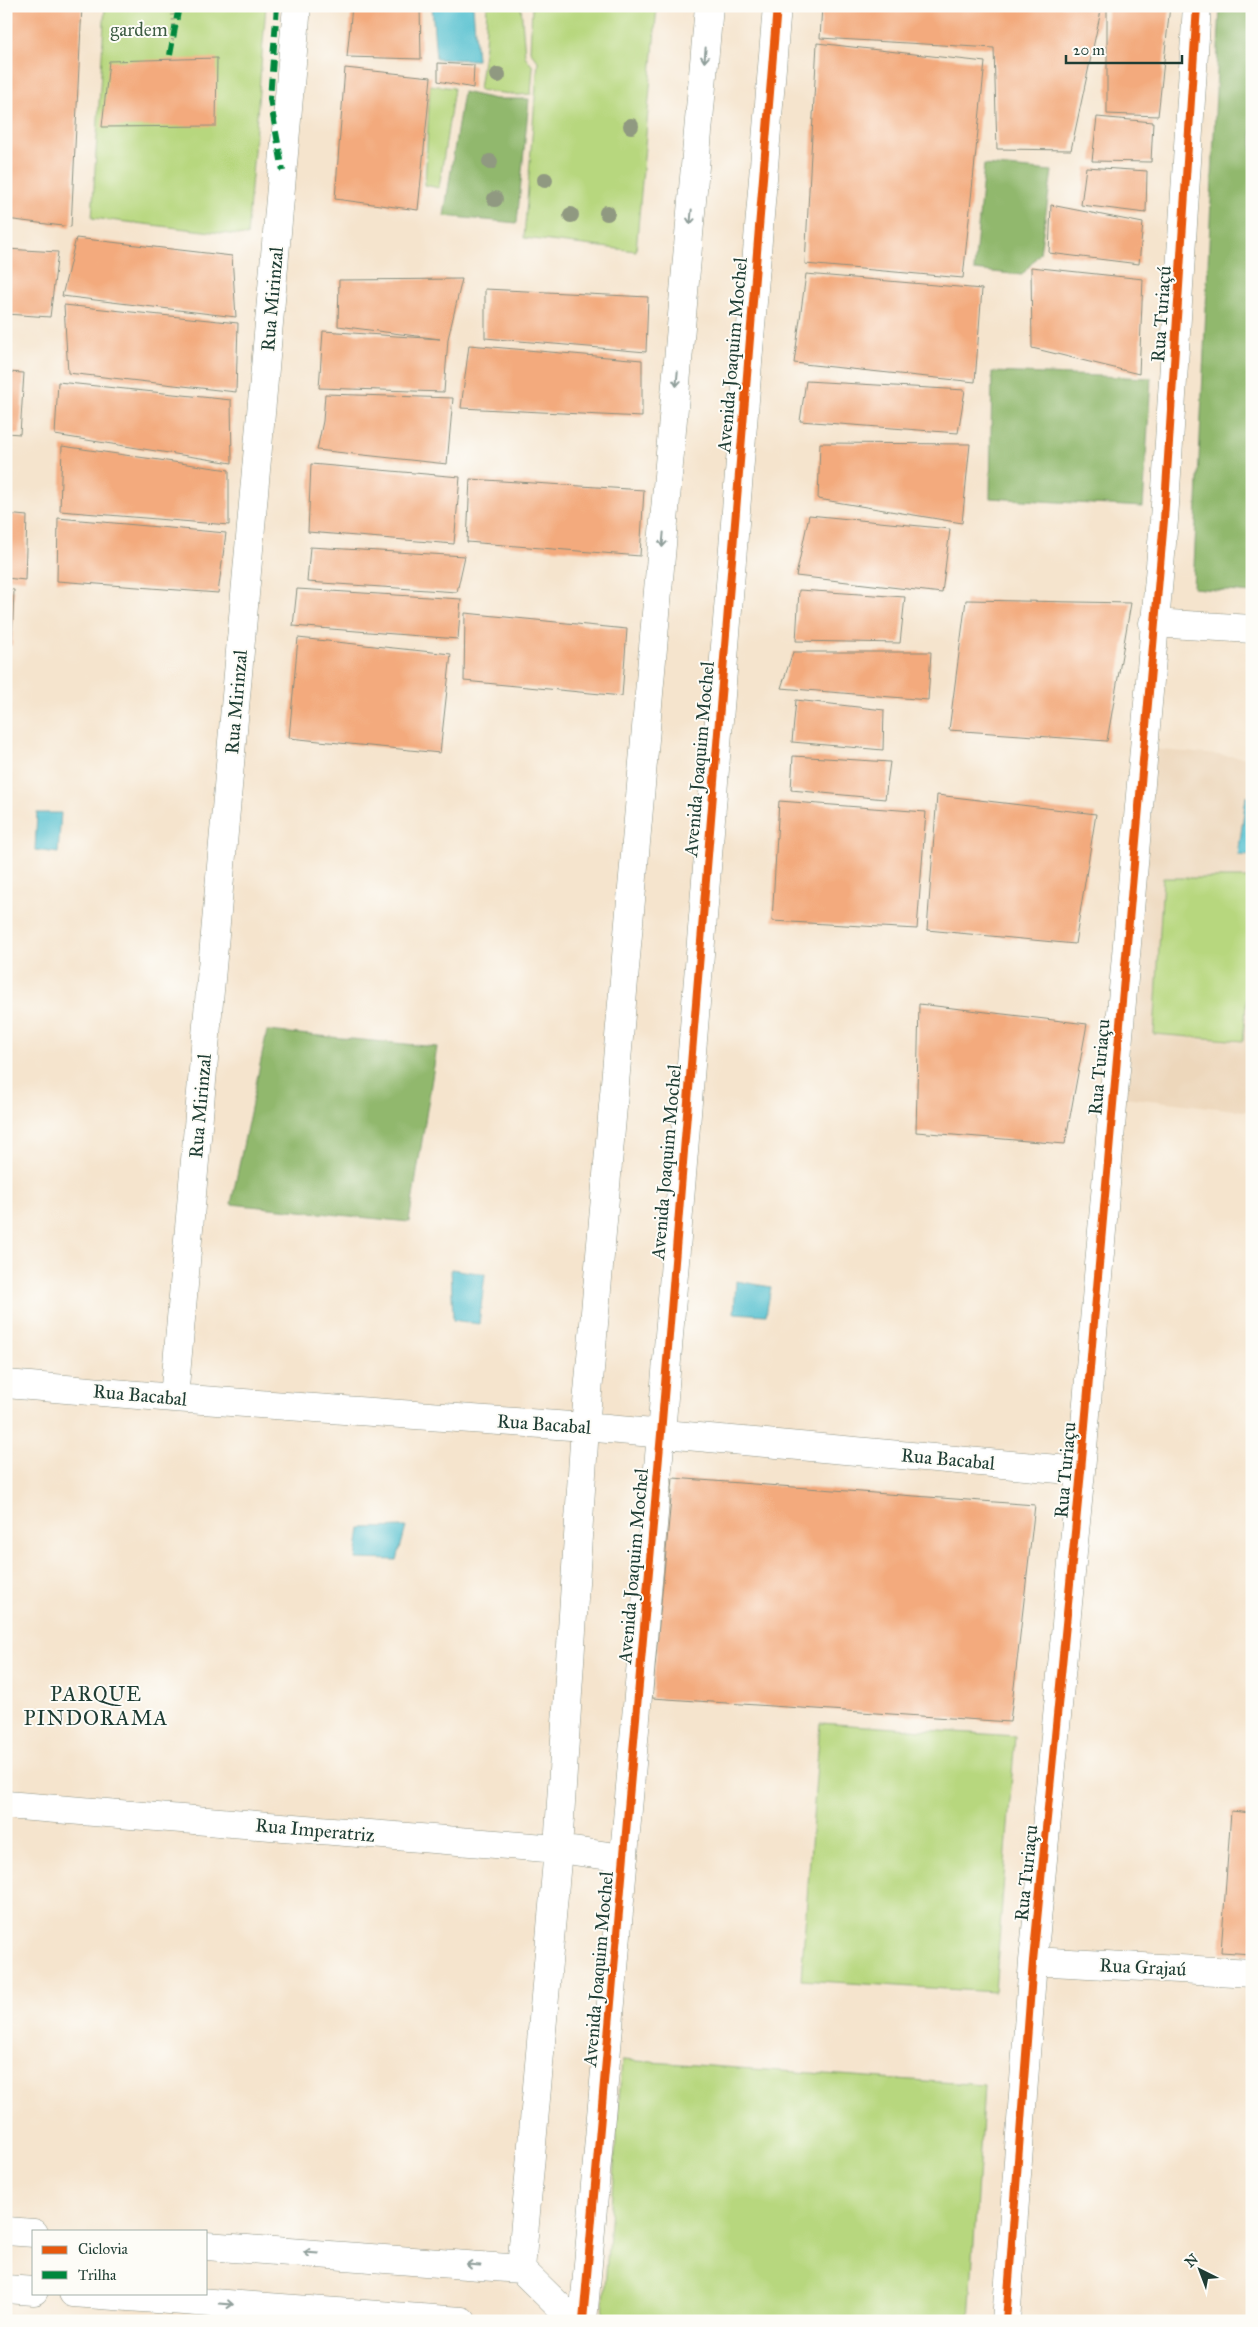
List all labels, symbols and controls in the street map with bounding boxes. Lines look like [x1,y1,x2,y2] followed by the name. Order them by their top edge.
[110,18,168,42] park label: gardem
[1066,32,1182,64] scale bar
[1073,41,1105,59] text: 20 m
[700,47,710,63] one-way arrow
[686,208,696,224] one-way arrow
[256,245,288,352] street label: Rua Mirinzal
[712,255,753,455] street label: Avenida Joaquim Mochel
[1146,265,1176,363] street label: Rua Turiaçú
[672,370,682,386] one-way arrow
[658,532,667,548] one-way arrow
[220,648,252,755] street label: Rua Mirinzal
[679,659,720,859] street label: Avenida Joaquim Mochel
[1083,1018,1115,1116] street label: Rua Turiaçu
[184,1052,216,1159] street label: Rua Mirinzal
[646,1062,687,1262] street label: Avenida Joaquim Mochel
[92,1379,189,1411] street label: Rua Bacabal
[496,1409,593,1439] street label: Rua Bacabal
[1049,1421,1081,1519] street label: Rua Turiaçu
[900,1443,997,1475] street label: Rua Bacabal
[613,1466,654,1666] street label: Avenida Joaquim Mochel
[24,1681,168,1731] district label: PARQUE PINDORAMA
[254,1813,376,1847] street label: Rua Imperatriz
[1010,1824,1042,1922] street label: Rua Turiaçu
[578,1869,619,2069] street label: Avenida Joaquim Mochel
[1099,1953,1187,1981] street label: Rua Grajaú
[32,2230,208,2294] legend
[78,2240,129,2258] text: Ciclovia
[1176,2244,1226,2294] north arrow
[303,2249,319,2258] one-way arrow
[1182,2250,1202,2271] text: N
[465,2261,481,2270] one-way arrow
[78,2266,117,2284] text: Trilha
[218,2299,234,2309] one-way arrow

